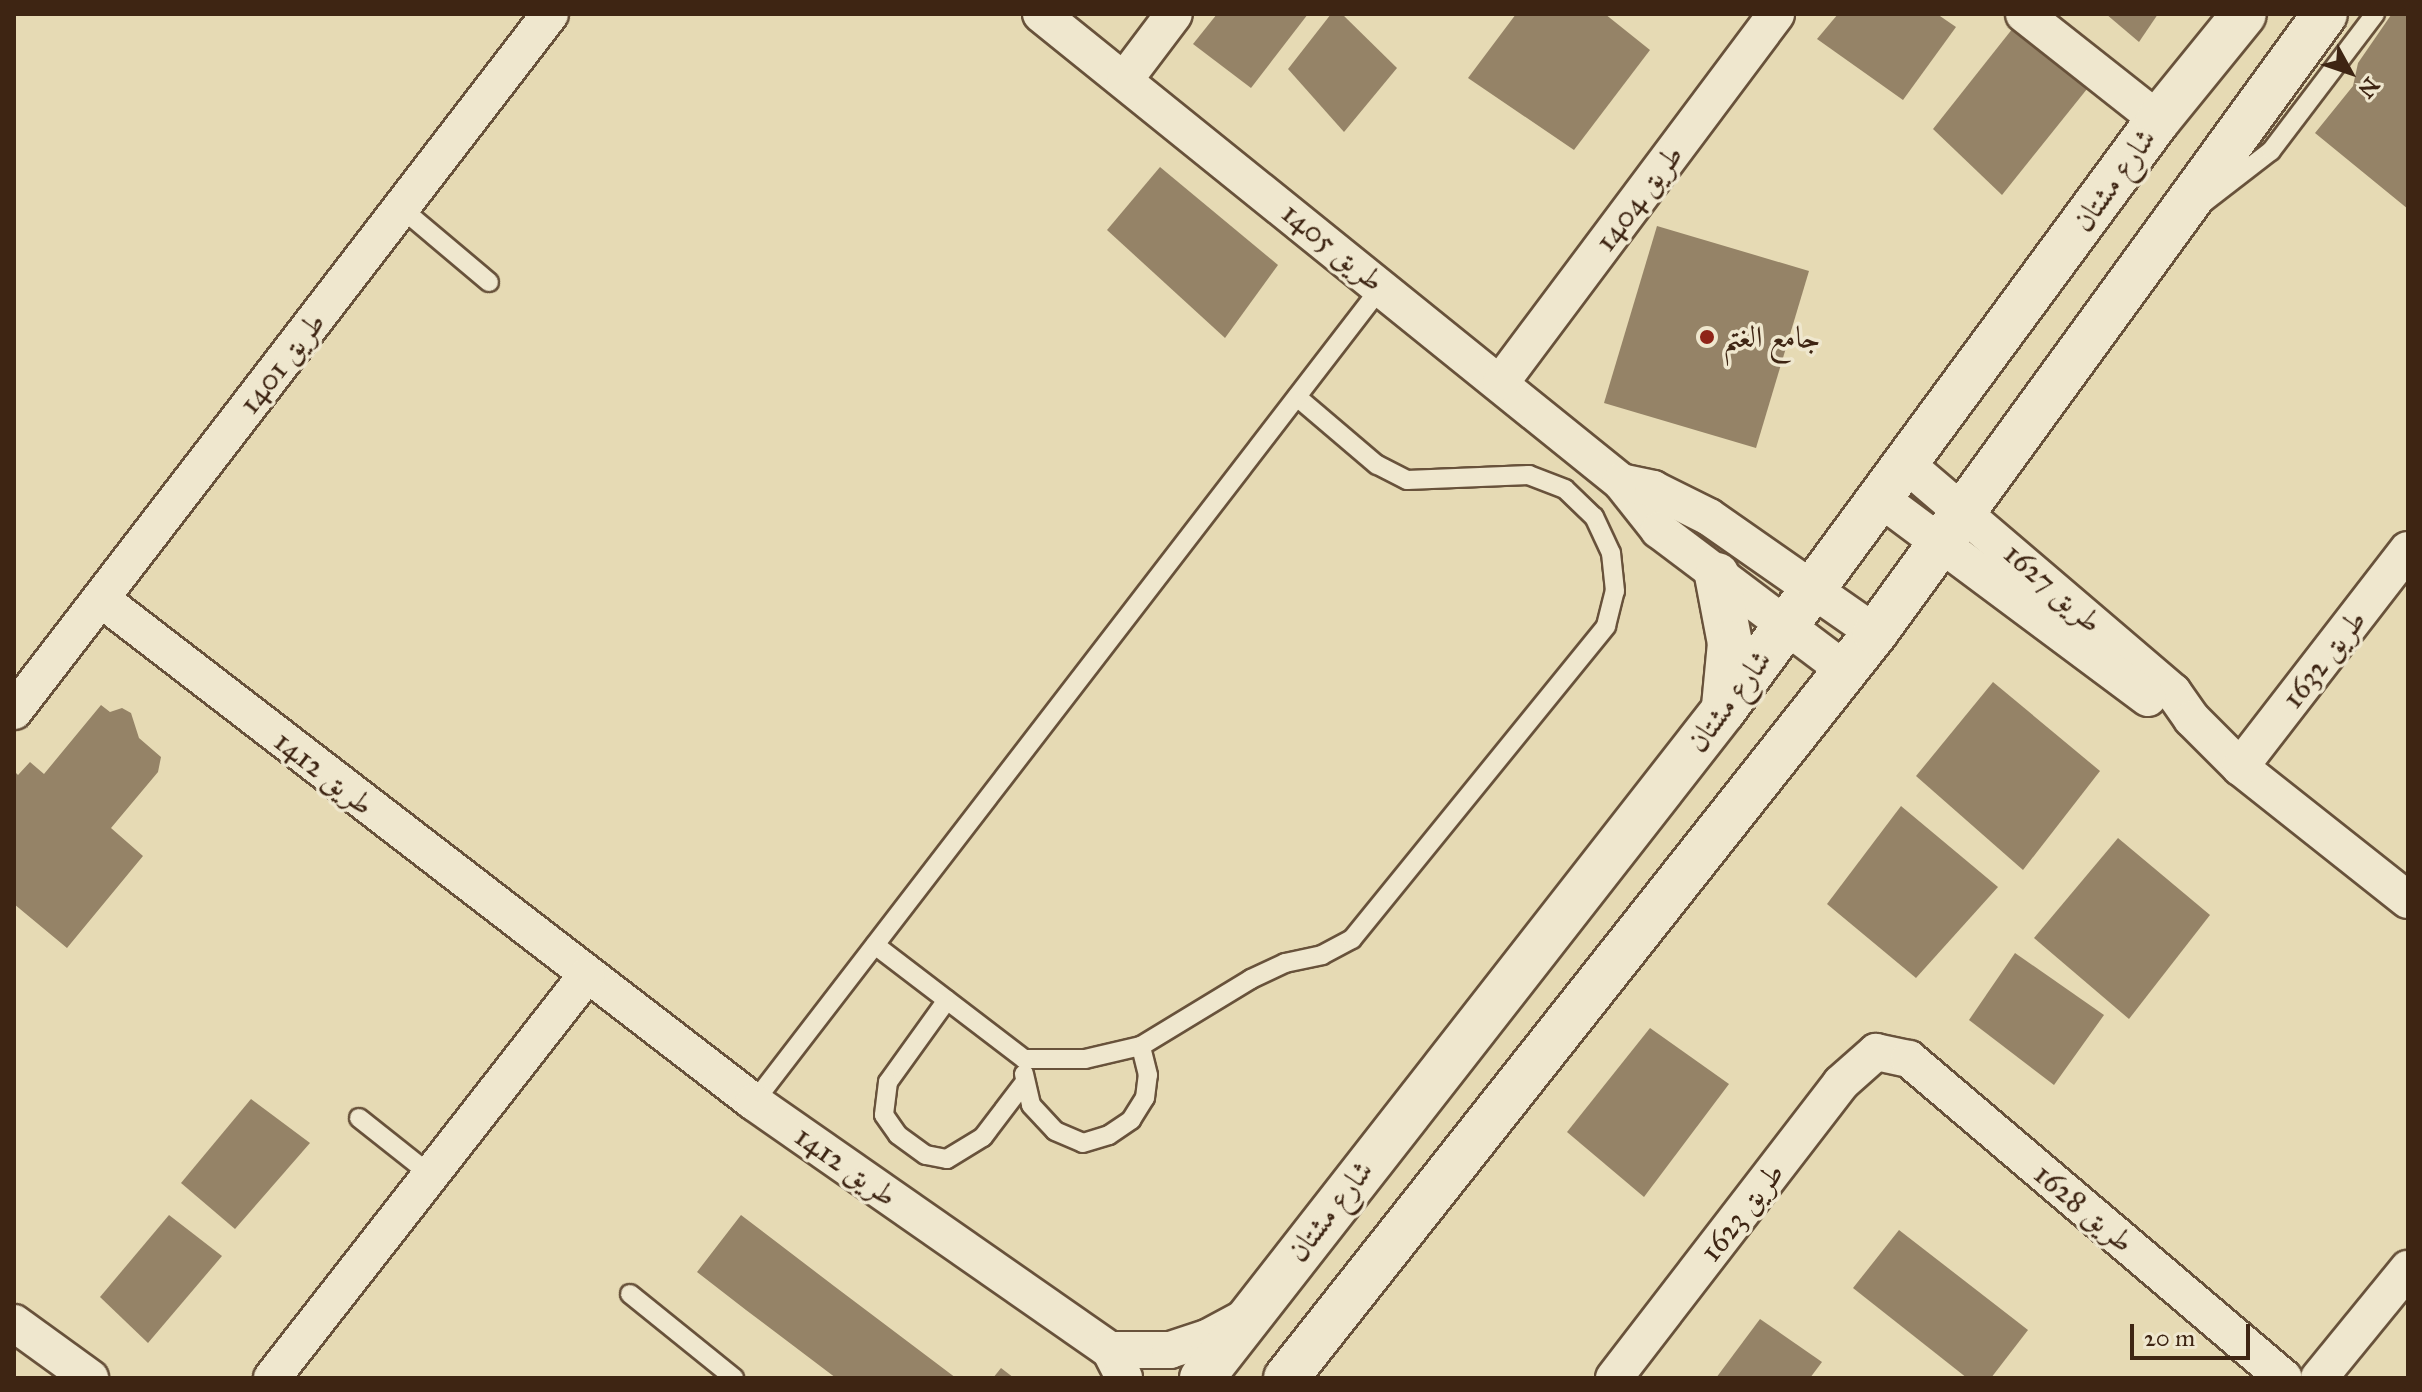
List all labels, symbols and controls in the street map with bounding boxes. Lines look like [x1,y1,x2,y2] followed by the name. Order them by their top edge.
[2310,32,2390,112] north arrow
[2352,72,2385,104] text: N
[2065,121,2163,239] street label: شارع مشتان
[1587,138,1691,258] street label: طريق 1404
[1275,195,1391,299] street label: طريق 1405
[231,305,333,421] street label: طريق 1401
[1723,319,1821,355] place label: جامع الغتم
[1698,328,1716,346] marker: جامع الغتم
[1996,536,2110,640] street label: طريق 1627
[2274,603,2374,715] street label: طريق 1632
[1679,643,1779,759] street label: شارع مشتان
[267,723,381,823] street label: طريق 1412
[788,1118,904,1214] street label: طريق 1412
[1279,1153,1381,1269] street label: شارع مشتان
[1692,1156,1792,1268] street label: طريق 1623
[2027,1156,2141,1260] street label: طريق 1628
[2134,1308,2254,1358] scale bar
[2144,1323,2195,1353] text: 20 m

